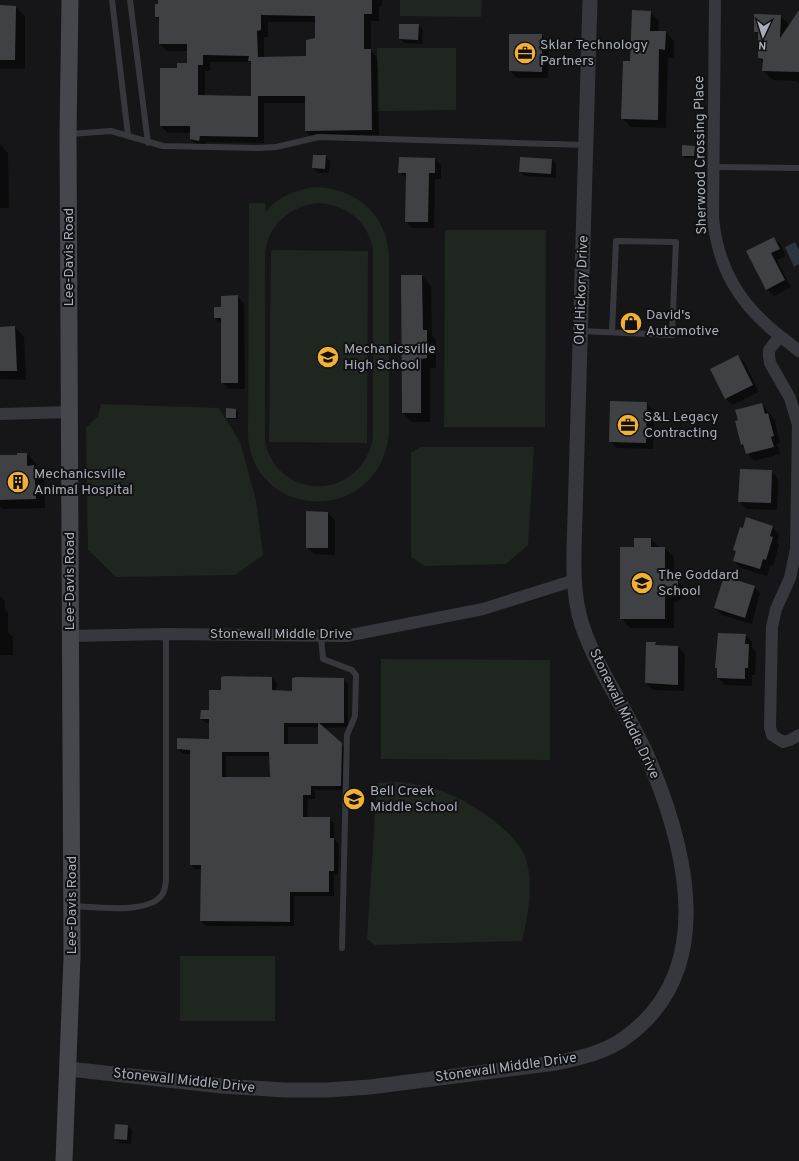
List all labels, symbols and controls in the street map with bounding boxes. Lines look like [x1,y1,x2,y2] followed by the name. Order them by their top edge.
[743,16,783,56] north arrow
[540,37,648,70] place label: Sklar Technology Partners
[758,38,767,52] text: N
[512,40,538,66] office icon: Sklar Technology Partners
[691,75,711,235] street label: Sherwood Crossing Place
[61,208,78,306] street label: Lee-Davis Road
[572,235,592,345] street label: Old Hickory Drive
[646,307,719,340] place label: David's Automotive
[618,310,644,336] shop icon: David's Automotive
[344,341,436,374] place label: Mechanicsville High School
[315,344,341,370] school or university icon: Mechanicsville High School
[644,409,718,442] place label: S&L Legacy Contracting
[615,412,641,438] office icon: S&L Legacy Contracting
[34,466,133,499] place label: Mechanicsville Animal Hospital
[5,469,31,495] building icon: Mechanicsville Animal Hospital
[62,532,79,630] street label: Lee-Davis Road
[658,567,739,600] place label: The Goddard School
[629,570,655,596] school or university icon: The Goddard School
[210,626,352,643] street label: Stonewall Middle Drive
[585,646,663,782] street label: Stonewall Middle Drive
[370,783,458,816] place label: Bell Creek Middle School
[341,786,367,812] school or university icon: Bell Creek Middle School
[64,856,81,954] street label: Lee-Davis Road
[434,1050,578,1086] street label: Stonewall Middle Drive
[112,1065,256,1097] street label: Stonewall Middle Drive

